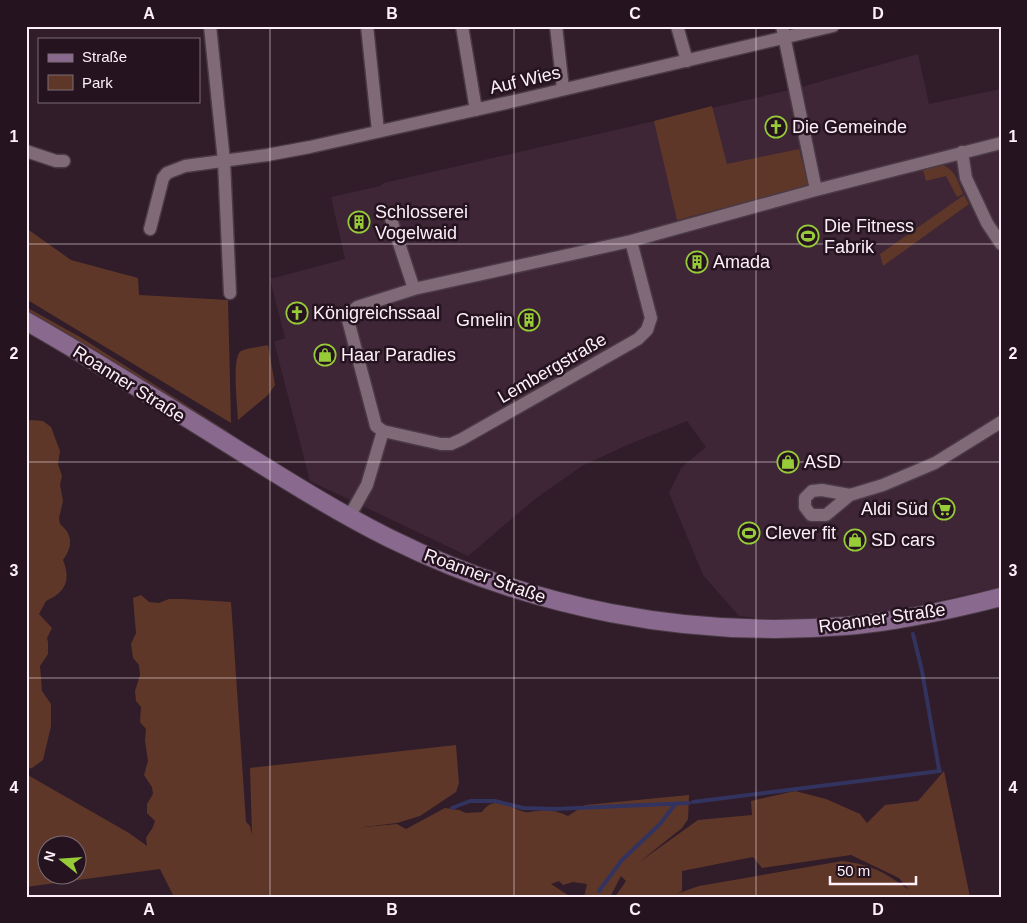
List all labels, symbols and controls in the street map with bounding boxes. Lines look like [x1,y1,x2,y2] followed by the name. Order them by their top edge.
[143,5,155,22] text: A
[386,5,398,22] text: B
[629,5,641,22] text: C
[872,5,884,22] text: D
[38,38,200,102] legend
[82,48,127,65] text: Straße
[488,62,562,98] street label: Auf Wies
[82,74,113,91] text: Park
[764,115,788,139] church icon: Die Gemeinde
[792,117,907,137] place label: Die Gemeinde
[10,128,19,145] text: 1
[1009,128,1018,145] text: 1
[375,202,468,243] place label: Schlosserei Vogelwaid
[347,210,371,234] building icon: Schlosserei Vogelwaid
[824,216,914,257] place label: Die Fitness Fabrik
[796,224,820,248] sports icon: Die Fitness Fabrik
[685,250,709,274] building icon: Amada
[713,252,771,272] place label: Amada
[285,301,309,325] church icon: Königreichssaal
[313,303,440,323] place label: Königreichssaal
[517,308,541,332] building icon: Gmelin
[456,310,513,330] place label: Gmelin
[494,329,610,407] street label: Lembergstraße
[69,342,189,426] street label: Roanner Straße
[313,343,337,367] shop icon: Haar Paradies
[10,345,19,362] text: 2
[341,345,456,365] place label: Haar Paradies
[1009,345,1018,362] text: 2
[776,450,800,474] shop icon: ASD
[804,452,841,472] place label: ASD
[932,497,956,521] supermarket icon: Aldi Süd
[861,499,928,519] place label: Aldi Süd
[737,521,761,545] sports icon: Clever fit
[765,523,836,543] place label: Clever fit
[843,528,867,552] shop icon: SD cars
[871,530,935,550] place label: SD cars
[421,545,549,607] street label: Roanner Straße
[10,562,19,579] text: 3
[1009,562,1018,579] text: 3
[817,599,947,637] street label: Roanner Straße
[10,779,19,796] text: 4
[1009,779,1018,796] text: 4
[38,836,88,886] north arrow
[40,849,59,863] text: N
[830,853,916,885] scale bar
[837,862,870,879] text: 50 m
[143,901,155,918] text: A
[386,901,398,918] text: B
[629,901,641,918] text: C
[872,901,884,918] text: D

